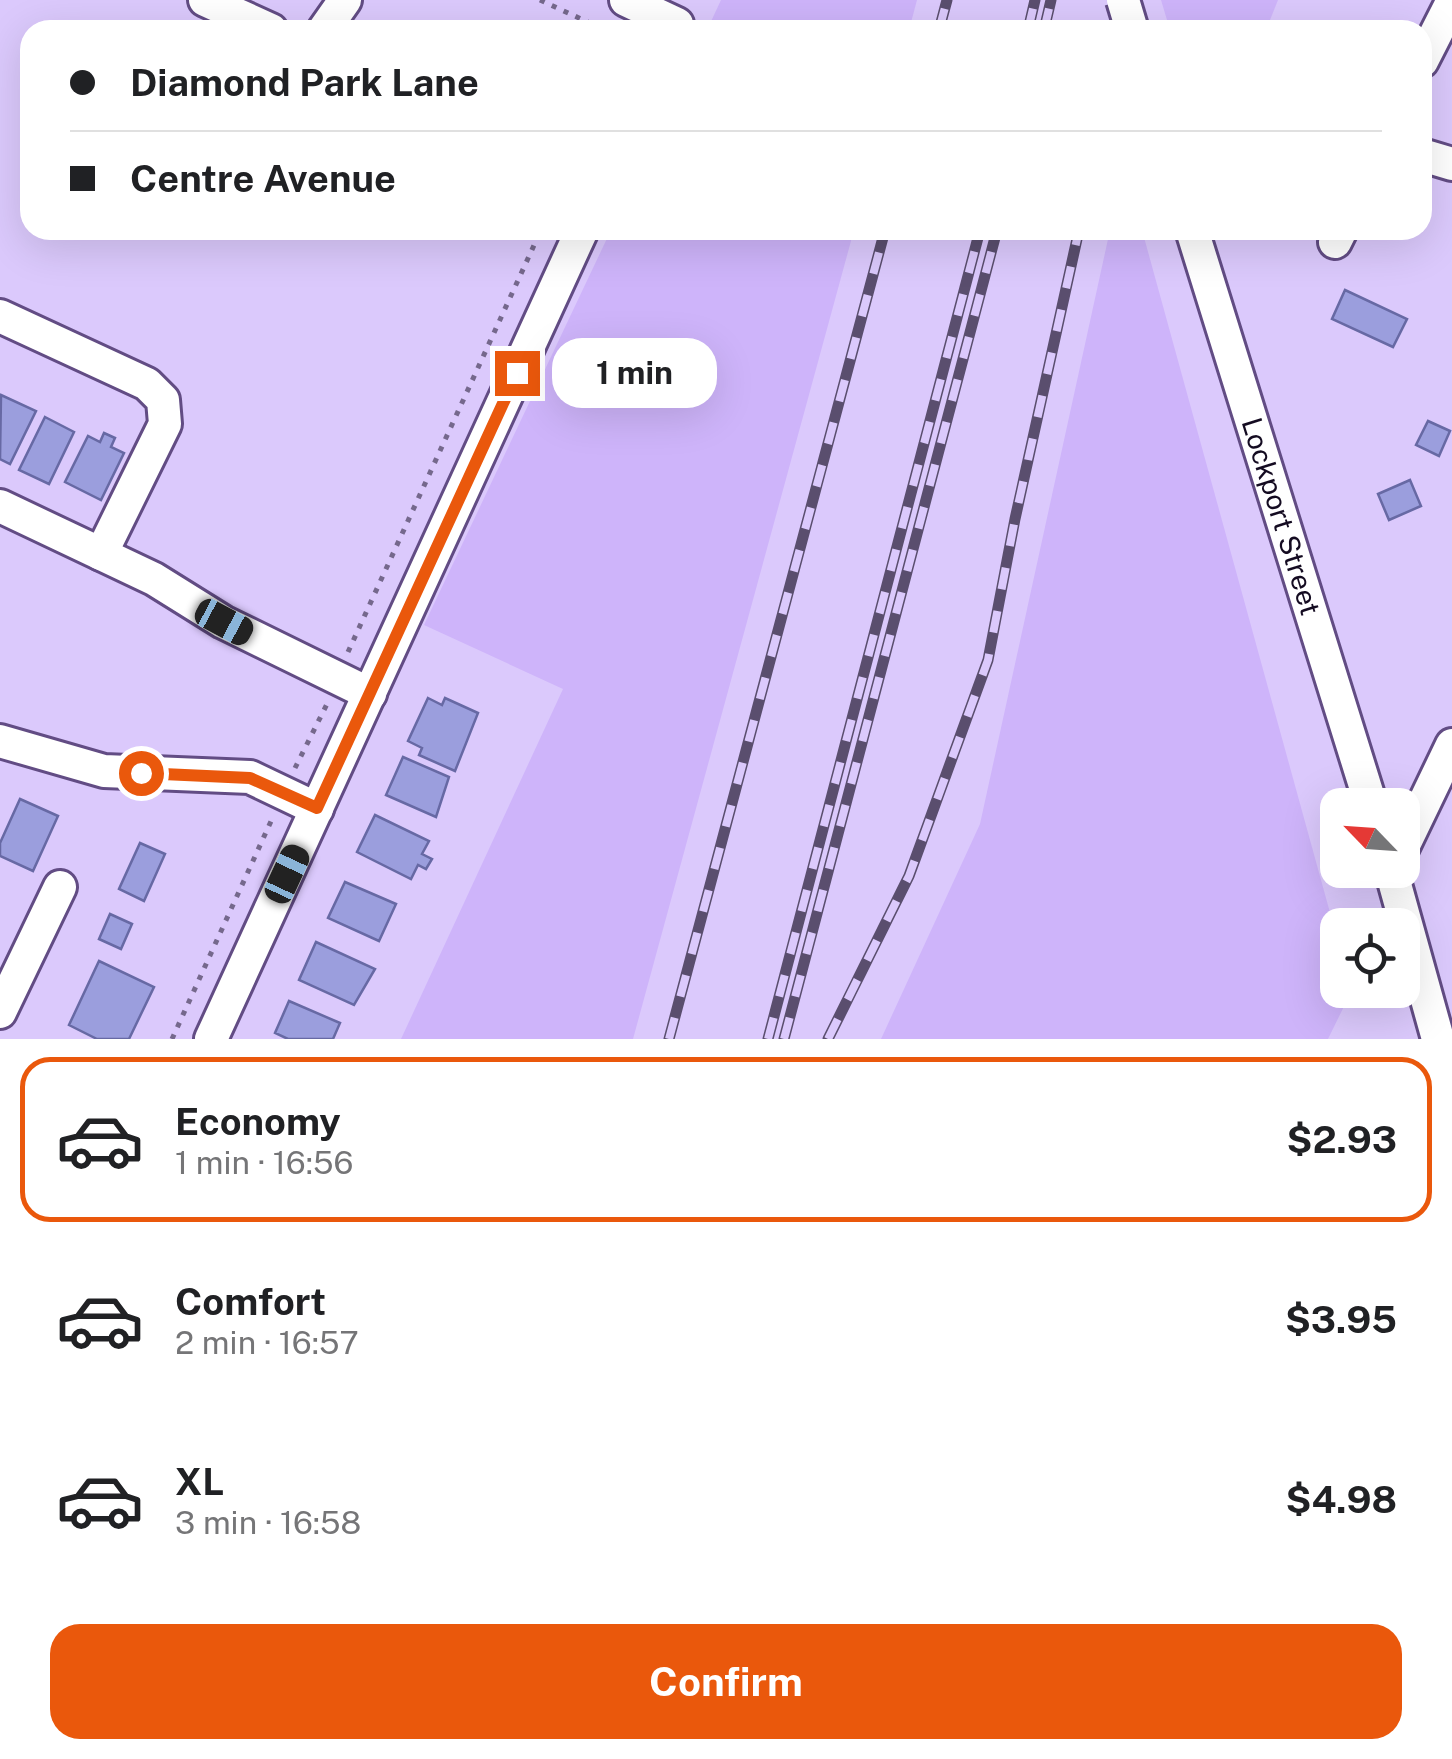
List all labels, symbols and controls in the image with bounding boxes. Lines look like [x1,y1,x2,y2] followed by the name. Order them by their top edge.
[130,60,479,105] text: Diamond Park Lane
[130,156,396,201] text: Centre Avenue
[552,338,717,408] callout: 1 min
[495,351,540,396] route end
[596,354,673,391] text: 1 min
[1235,414,1328,619] street label: Lockport Street
[190,595,258,649] car
[119,751,164,796] route start
[1320,788,1420,888] north arrow
[1320,788,1420,1008] map controls
[261,840,313,908] car
[1320,908,1420,1008] button: locate
[55,1095,145,1185] icon: car
[175,1099,341,1144] text: Economy
[1287,1117,1397,1162] text: $2.93
[175,1144,353,1181] text: 1 min · 16:56
[55,1275,145,1365] icon: car
[175,1279,326,1324] text: Comfort
[1285,1297,1397,1342] text: $3.95
[175,1324,359,1361] text: 2 min · 16:57
[55,1455,145,1545] icon: car
[175,1459,224,1504] text: XL
[1286,1477,1397,1522] text: $4.98
[175,1504,361,1541] text: 3 min · 16:58
[50,1624,1402,1739] button: Confirm

